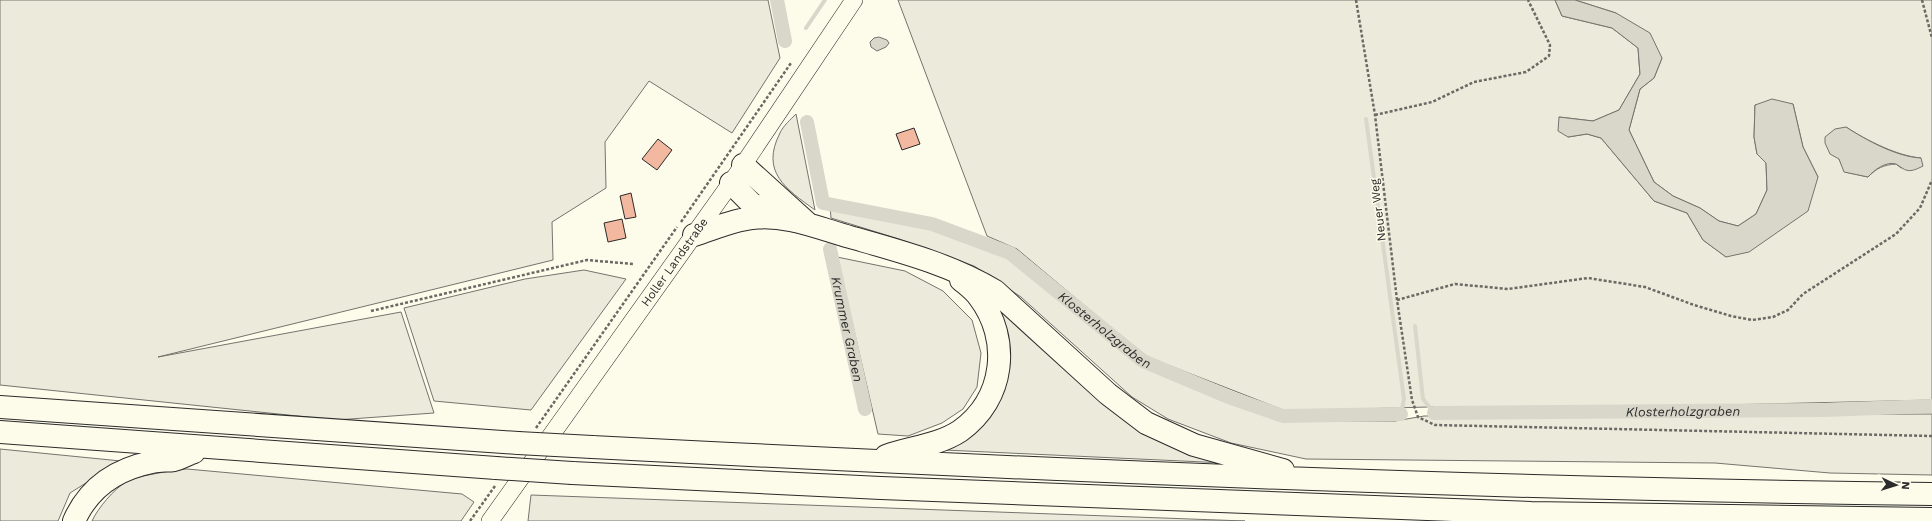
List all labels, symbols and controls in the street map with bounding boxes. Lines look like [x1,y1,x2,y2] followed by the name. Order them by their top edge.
[1367,177,1389,242] street label: Neuer Weg
[638,215,711,309] street label: Holler Landstraße
[828,275,866,383] water label: Krummer Graben
[1055,289,1153,372] water label: Klosterholzgraben
[1626,404,1740,420] water label: Klosterholzgraben
[1876,465,1916,505] north arrow
[1899,481,1912,490] text: N

